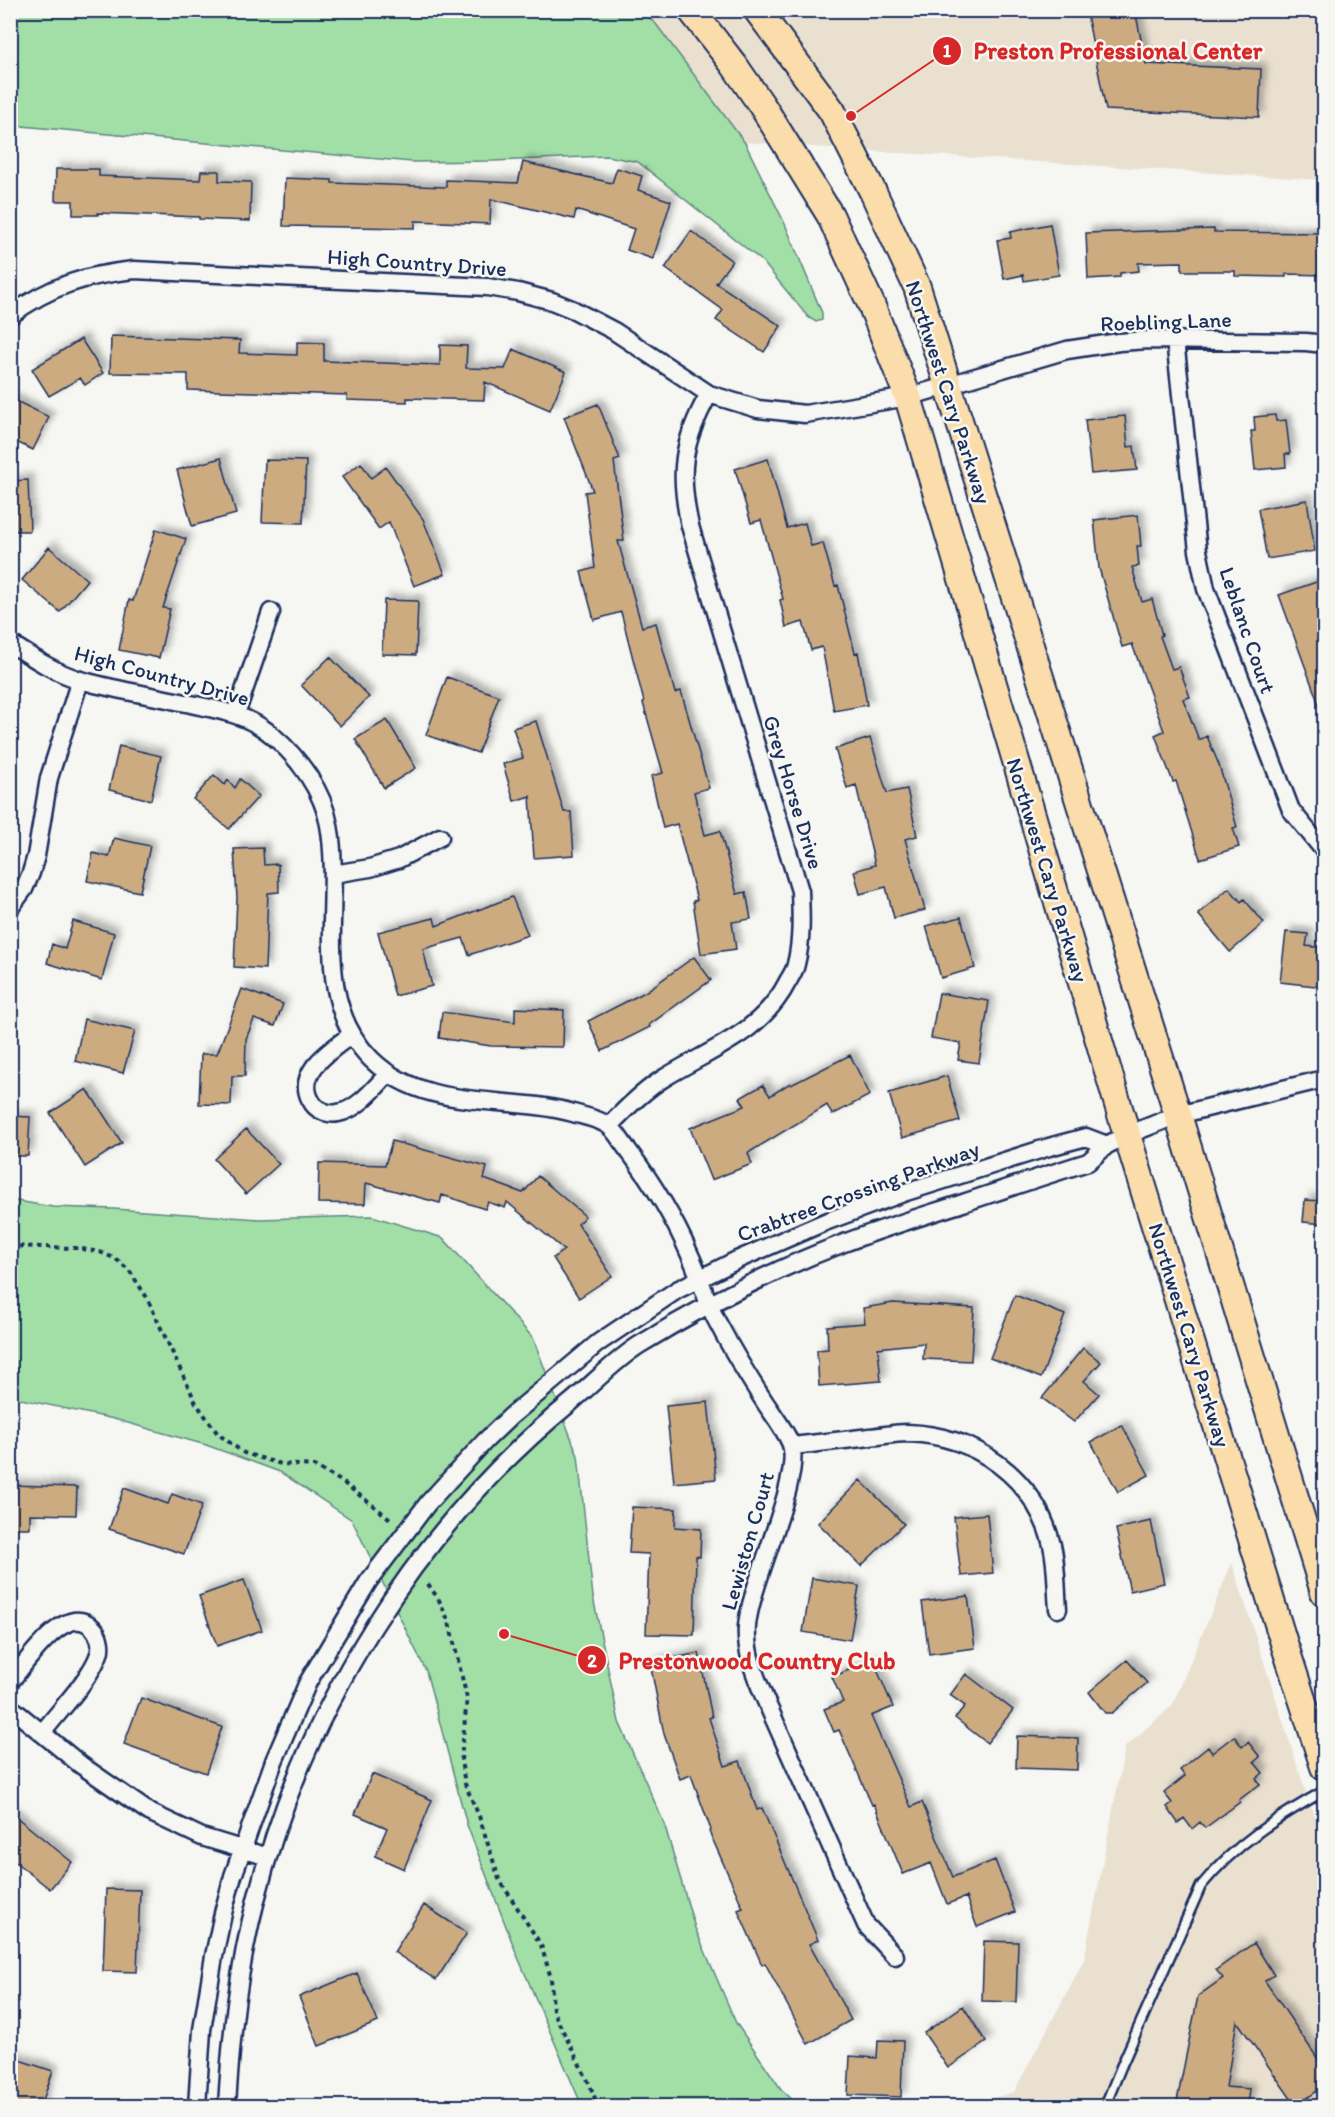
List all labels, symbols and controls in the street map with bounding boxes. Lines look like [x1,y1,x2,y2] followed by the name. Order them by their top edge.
[932,30,1275,72] callout: Preston Professional Center
[974,36,1263,65] text: Preston Professional Center
[943,40,952,62] text: 1
[326,243,508,282] street label: High Country Drive
[900,277,998,508] street label: Northwest Cary Parkway
[1100,306,1232,337] street label: Roebling Lane
[1213,563,1282,697] street label: Leblanc Court
[72,639,252,712] street label: High Country Drive
[757,712,830,872] street label: Grey Horse Drive
[1001,755,1095,986] street label: Northwest Cary Parkway
[733,1135,984,1248] street label: Crabtree Crossing Parkway
[1143,1220,1237,1451] street label: Northwest Cary Parkway
[715,1469,780,1614] street label: Lewiston Court
[577,1639,908,1681] callout: Prestonwood Country Club
[618,1646,896,1676] text: Prestonwood Country Club
[587,1650,597,1672] text: 2

